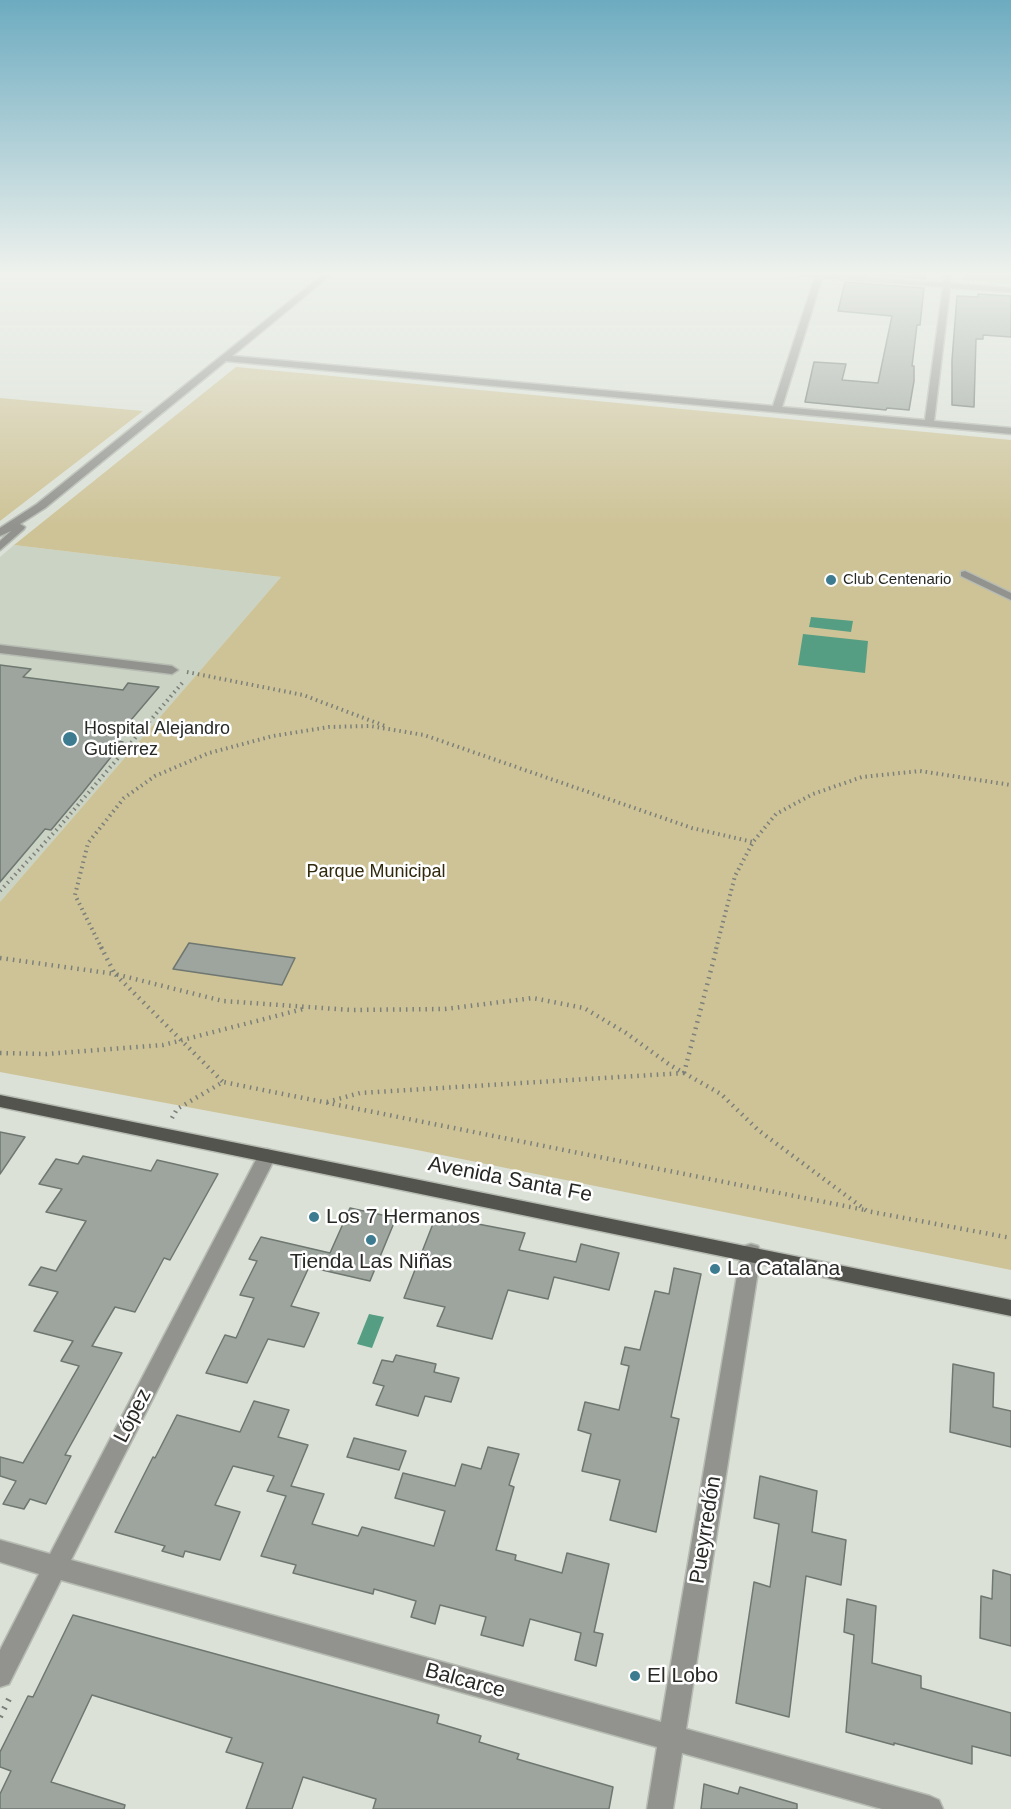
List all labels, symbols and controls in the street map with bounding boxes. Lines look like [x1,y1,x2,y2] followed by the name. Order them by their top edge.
[843,571,951,589] place label: Club Centenario
[824,573,838,587] marker: Club Centenario
[84,718,230,760] place label: Hospital Alejandro Gutierrez
[61,730,79,748] marker: Hospital Alejandro Gutierrez
[306,861,446,883] park label: Parque Municipal
[426,1152,594,1208] street label: Avenida Santa Fe
[326,1204,480,1230] place label: Los 7 Hermanos
[307,1210,321,1224] marker: Los 7 Hermanos
[364,1233,378,1247] marker: Tienda Las Niñas
[290,1249,452,1275] place label: Tienda Las Niñas
[727,1256,840,1282] place label: La Catalana
[708,1262,722,1276] marker: La Catalana
[109,1385,157,1447] street label: López
[685,1474,727,1586] street label: Pueyrredón
[422,1658,508,1704] street label: Balcarce
[647,1663,718,1689] place label: El Lobo
[628,1669,642,1683] marker: El Lobo

